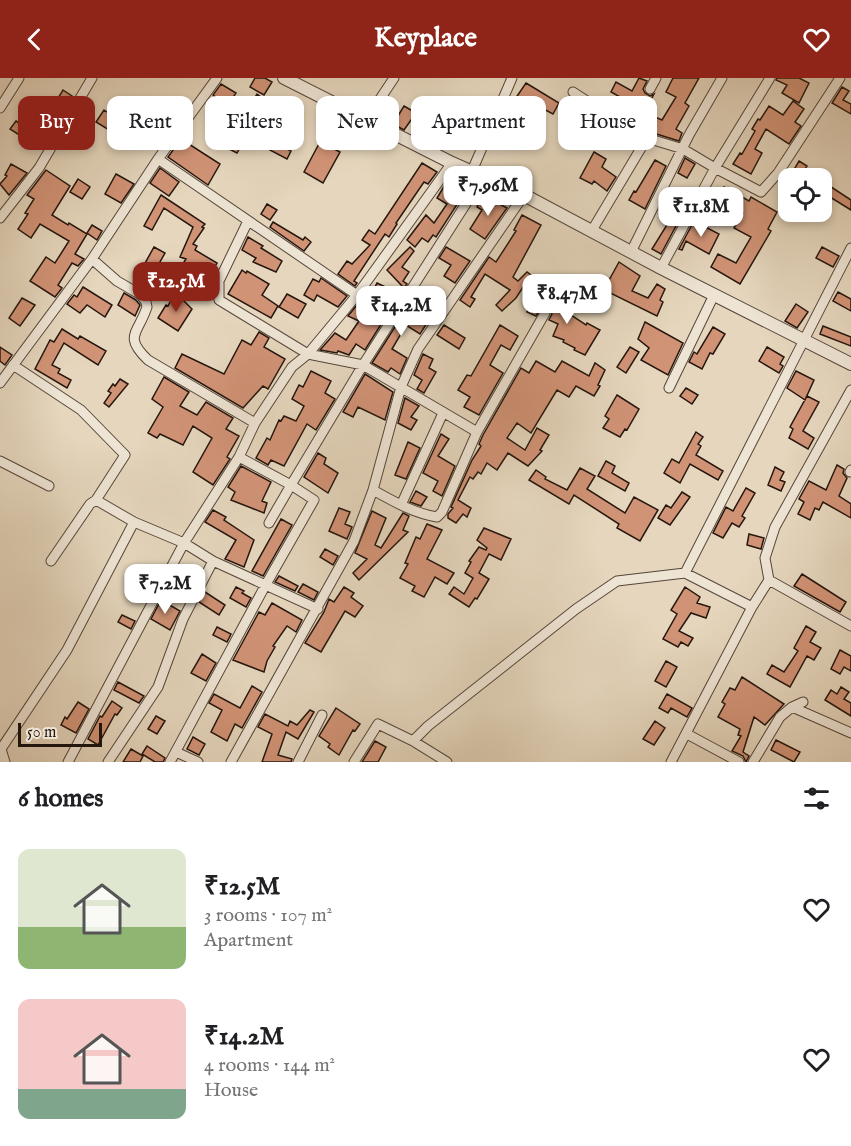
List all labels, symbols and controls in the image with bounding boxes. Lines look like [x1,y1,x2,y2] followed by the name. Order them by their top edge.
[374,22,477,56] text: Keyplace
[18,23,51,56] icon: back
[800,23,833,56] icon: heart
[18,96,95,150] chip: Buy
[107,96,193,150] chip: Rent
[205,96,304,150] chip: Filters
[316,96,399,150] chip: New
[411,96,546,150] chip: Apartment
[558,96,657,150] chip: House
[439,166,537,217] pin: ₹7.96M
[778,168,832,222] map controls
[778,168,832,222] button: locate
[457,173,519,198] text: ₹7.96M
[652,187,750,238] pin: ₹11.8M
[672,194,730,219] text: ₹11.8M
[127,262,225,313] pin: ₹12.5M
[147,269,205,294] text: ₹12.5M
[518,274,616,325] pin: ₹8.47M
[536,281,598,306] text: ₹8.47M
[352,286,450,337] pin: ₹14.2M
[370,293,432,318] text: ₹14.2M
[123,564,207,615] pin: ₹7.2M
[138,571,192,596] text: ₹7.2M
[18,720,102,748] scale bar
[27,723,56,743] text: 50 m
[18,782,103,815] text: 6 homes
[800,782,833,815] icon: filters
[204,870,280,903] text: ₹12.5M
[66,873,138,945] icon: home
[800,893,833,926] icon: heart
[204,903,332,928] text: 3 rooms · 107 m²
[204,928,293,953] text: Apartment
[204,1020,284,1053] text: ₹14.2M
[66,1023,138,1095] icon: home
[800,1043,833,1076] icon: heart
[204,1053,335,1078] text: 4 rooms · 144 m²
[204,1078,258,1103] text: House

